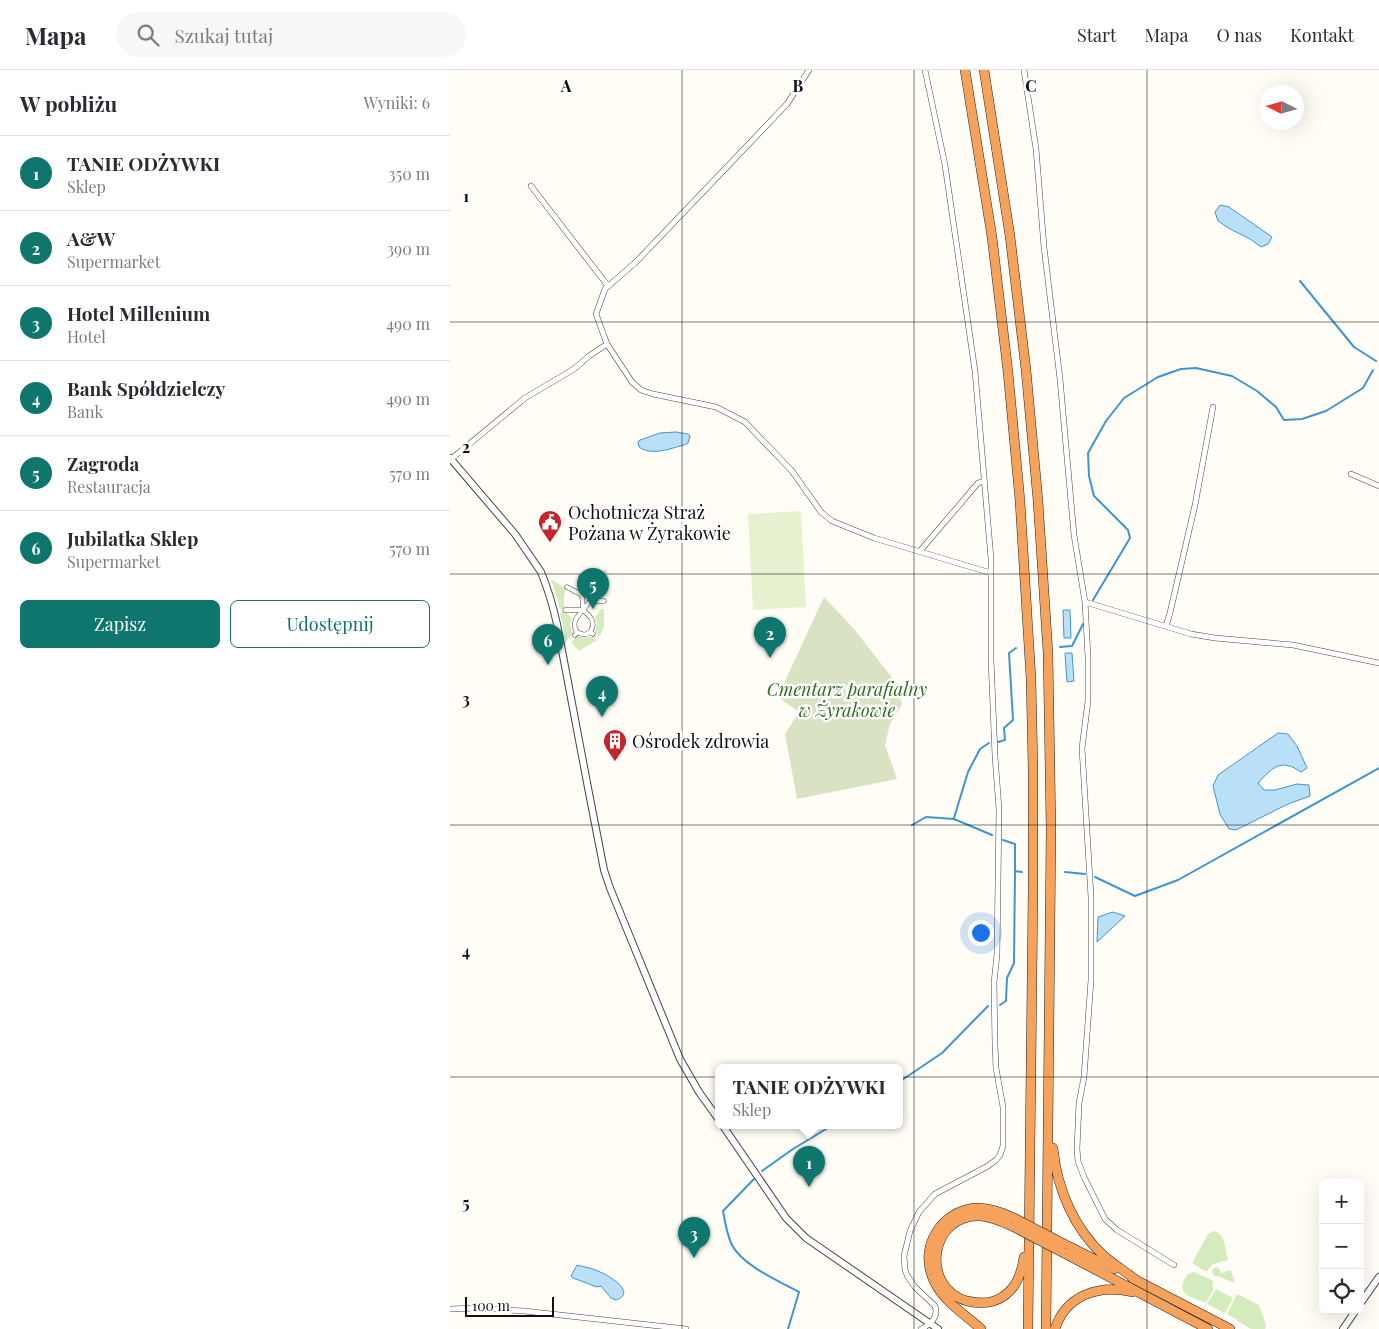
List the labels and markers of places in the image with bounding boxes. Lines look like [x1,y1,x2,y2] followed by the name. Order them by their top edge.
[568,500,731,545] place label: Ochotnicza Straż Pożana w Żyrakowie
[537,509,563,543] public building icon: Ochotnicza Straż Pożana w Żyrakowie
[577,568,609,609] pin: 5
[754,617,786,658] pin: 2
[532,624,564,665] pin: 6
[586,676,618,717] pin: 4
[602,728,628,762] building icon: Ośrodek zdrowia
[632,729,769,753] place label: Ośrodek zdrowia
[793,1146,825,1187] pin: 1
[678,1217,710,1258] pin: 3

